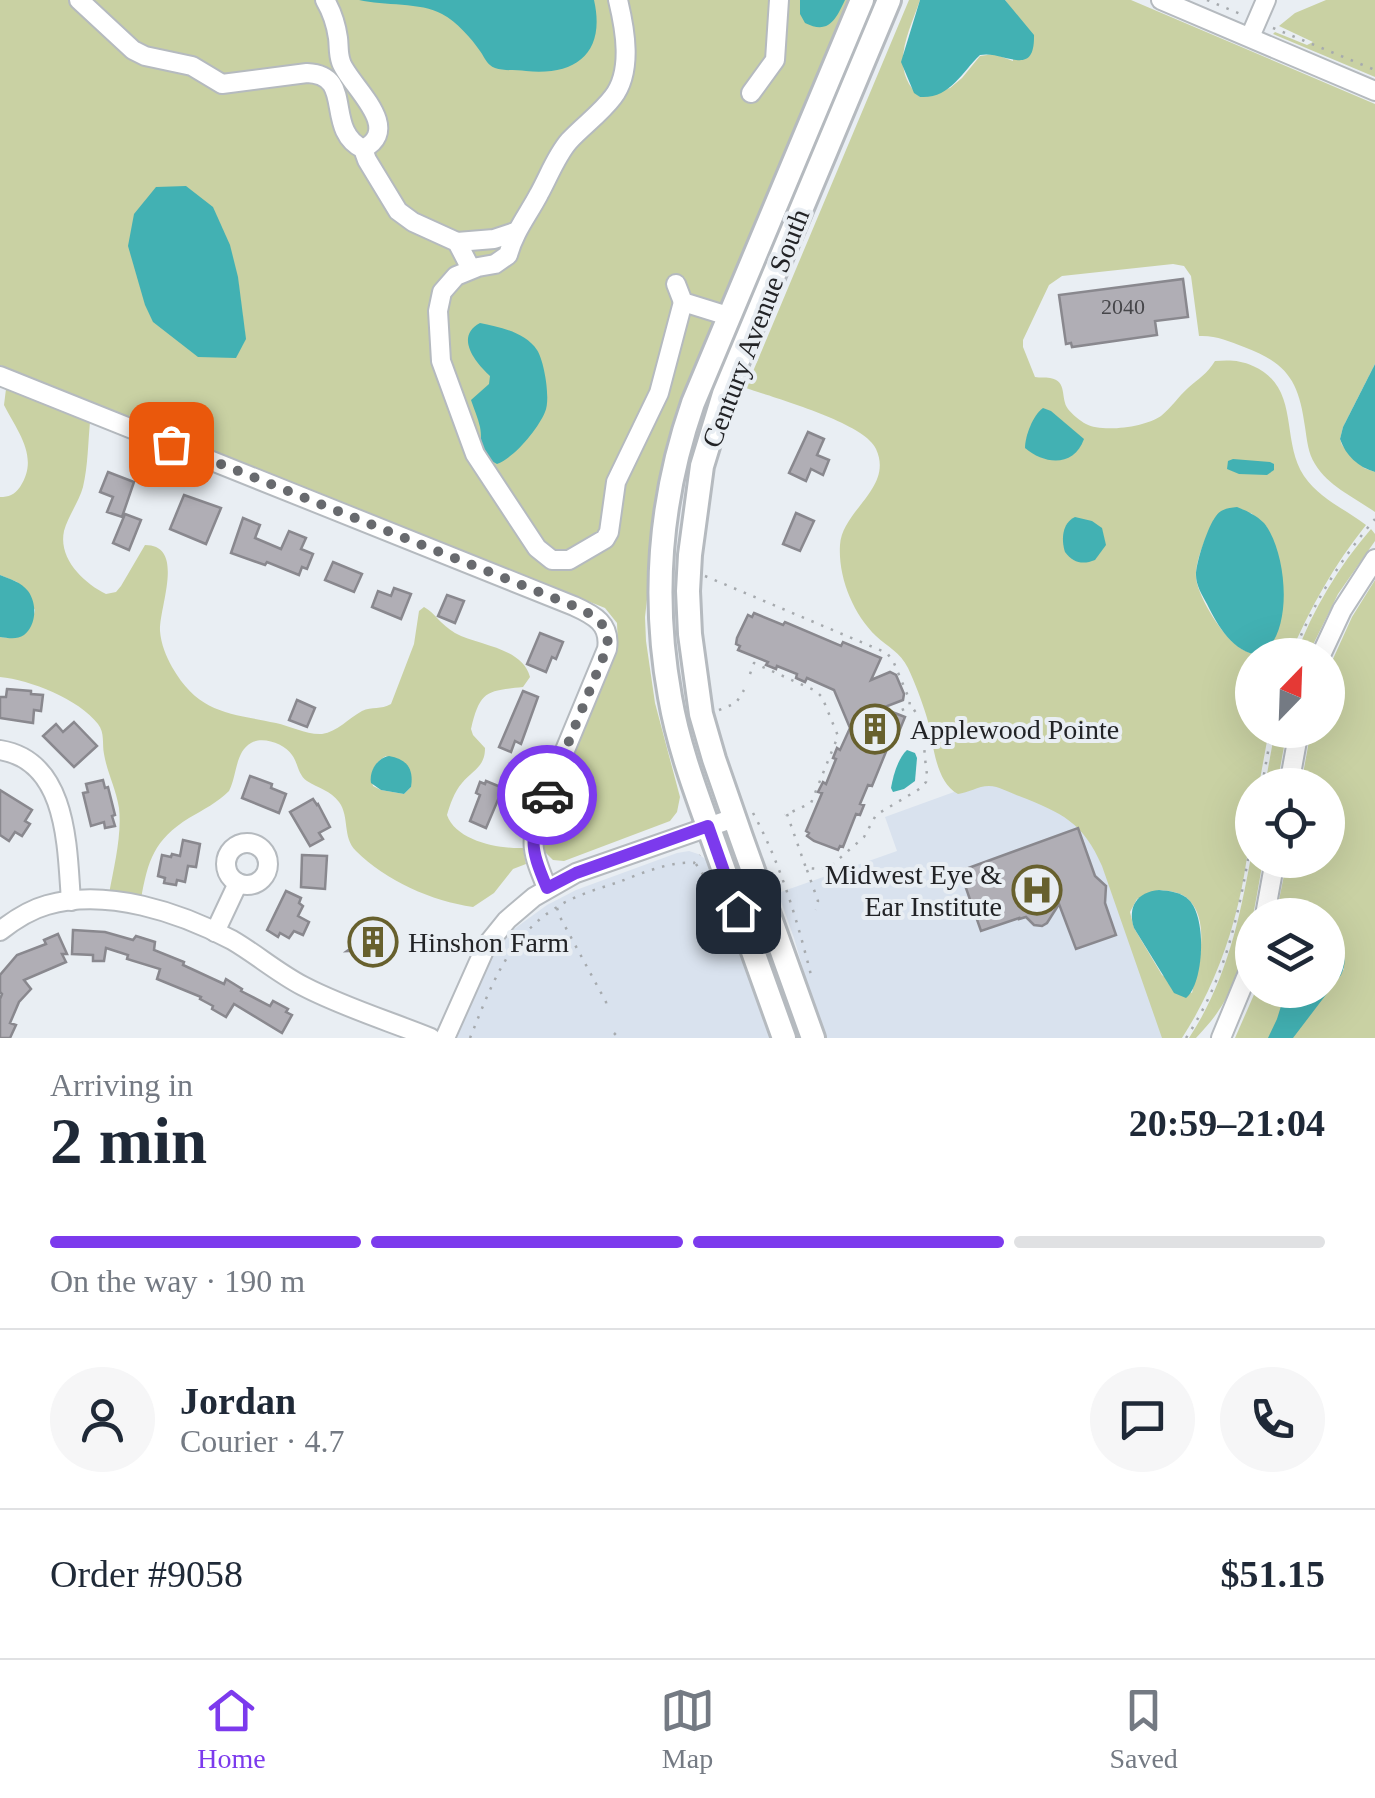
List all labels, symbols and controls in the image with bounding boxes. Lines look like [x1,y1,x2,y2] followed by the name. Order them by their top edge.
[696,205,815,452] street label: Century Avenue South
[1101,294,1145,319] house number: 2040
[129,402,214,487] pin
[144,417,199,472] icon: bag
[1235,638,1345,748] north arrow
[1235,638,1345,1008] map controls
[849,703,901,755] building icon: Applewood Pointe
[910,714,1119,745] place label: Applewood Pointe
[497,745,597,845] courier
[520,768,575,823] icon: car
[1235,768,1345,878] button: locate
[825,859,1002,922] place label: Midwest Eye & Ear Institute
[1011,864,1063,916] hospital icon: Midwest Eye & Ear Institute
[696,869,781,954] pin
[711,884,766,939] icon: home
[1235,898,1345,1008] button: layers
[347,916,399,968] building icon: Hinshon Farm
[408,927,569,958] place label: Hinshon Farm
[50,1067,193,1103] text: Arriving in
[1129,1102,1325,1144] text: 20:59–21:04
[50,1105,207,1177] text: 2 min
[50,1263,305,1299] text: On the way · 190 m
[50,1367,155,1472] button: person
[1090,1367,1195,1472] button: chat
[1220,1367,1325,1472] button: phone
[180,1380,296,1422] text: Jordan
[180,1423,344,1459] text: Courier · 4.7
[50,1553,243,1595] text: Order #9058
[1221,1553,1325,1595] text: $51.15
[197,1683,266,1775] tab: Home
[660,1683,715,1775] tab: Map
[1109,1683,1178,1775] tab: Saved

